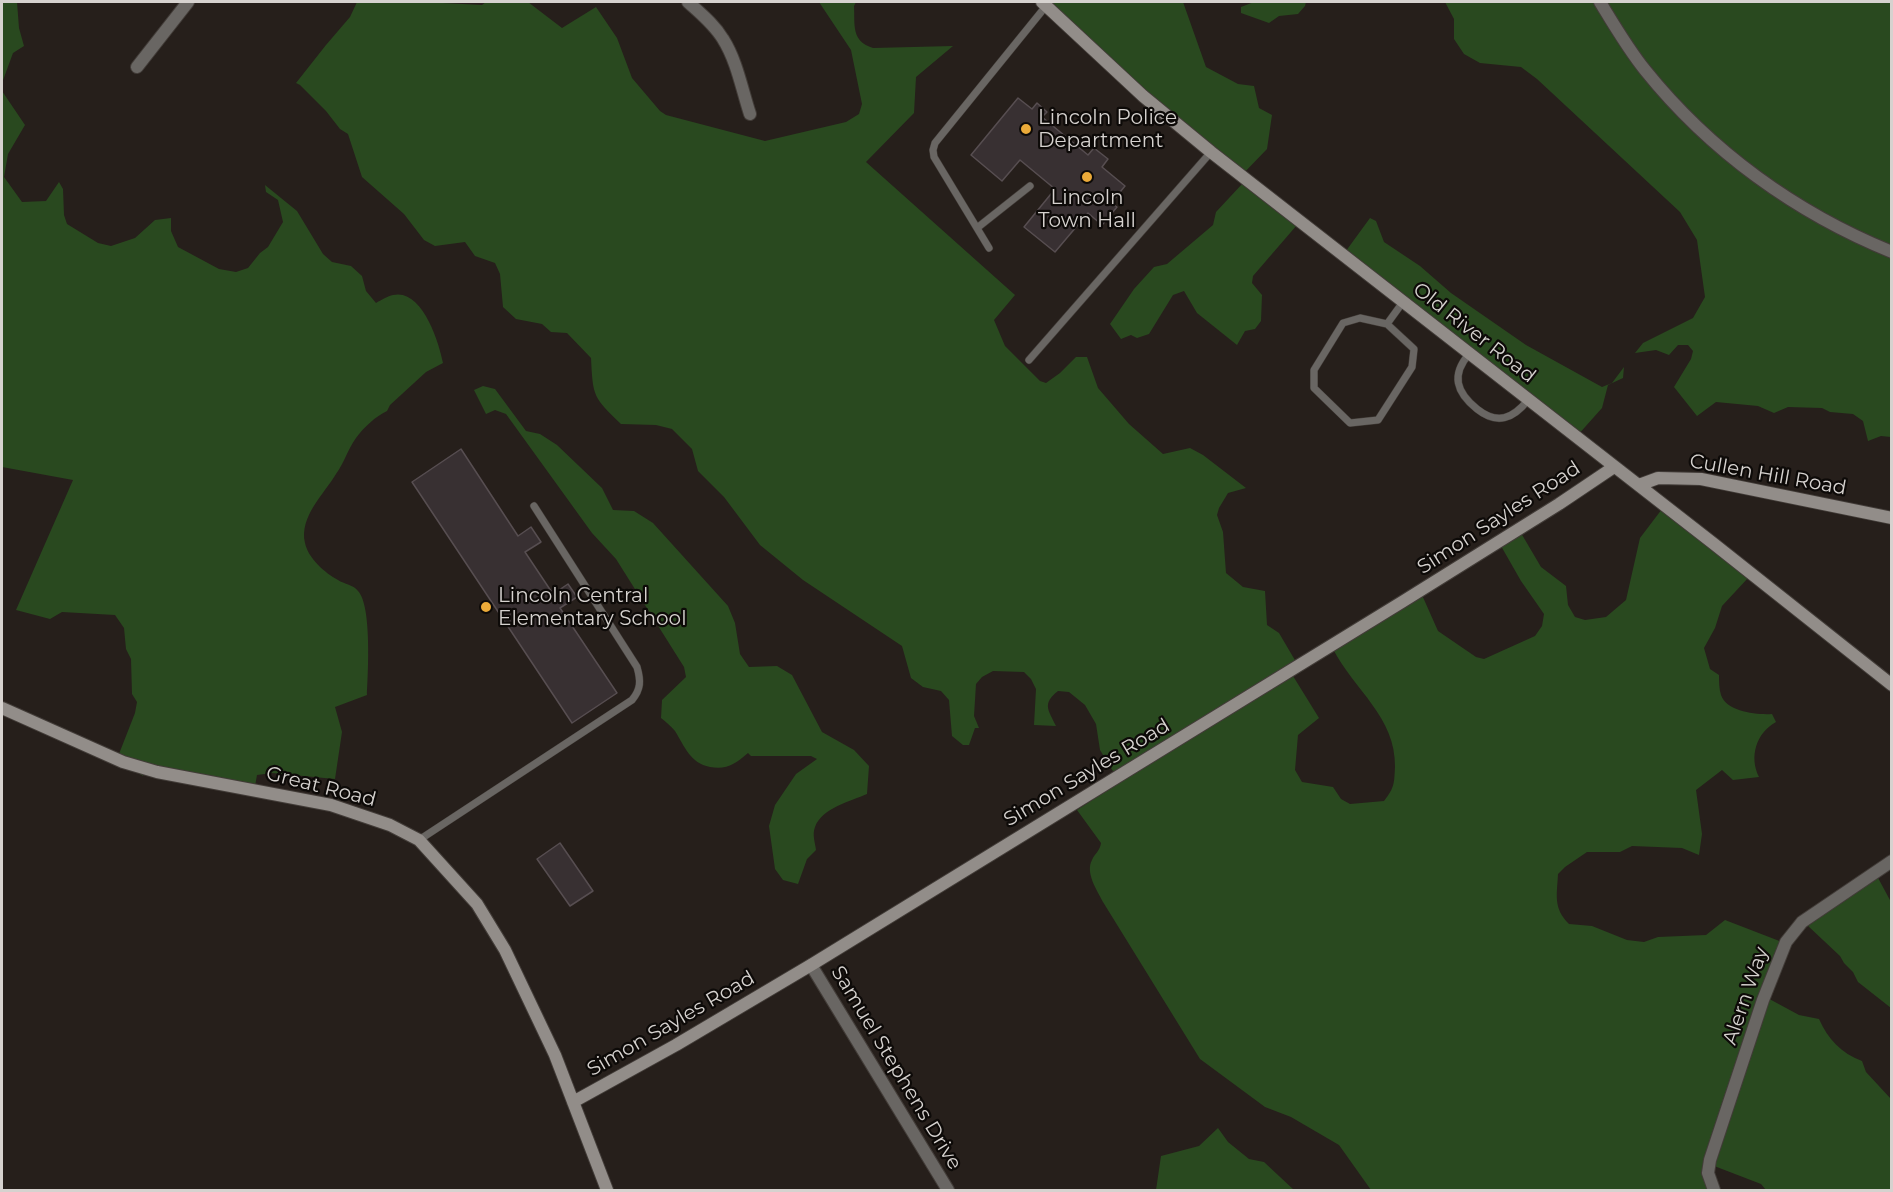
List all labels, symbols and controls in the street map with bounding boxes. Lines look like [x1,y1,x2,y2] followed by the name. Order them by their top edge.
[1038,106,1177,153] place label: Lincoln Police Department
[1019,122,1033,136] marker: Lincoln Police Department
[1080,170,1094,184] marker: Lincoln Town Hall
[1038,186,1136,233] place label: Lincoln Town Hall
[1408,278,1540,388] street label: Old River Road
[1688,449,1848,501] street label: Cullen Hill Road
[1413,456,1585,580] street label: Simon Sayles Road
[498,584,687,631] place label: Lincoln Central Elementary School
[479,600,493,614] marker: Lincoln Central Elementary School
[1000,714,1174,832] street label: Simon Sayles Road
[264,762,378,812] street label: Great Road
[1718,944,1774,1048] street label: Alern Way
[826,962,966,1174] street label: Samuel Stephens Drive
[583,966,759,1082] street label: Simon Sayles Road

